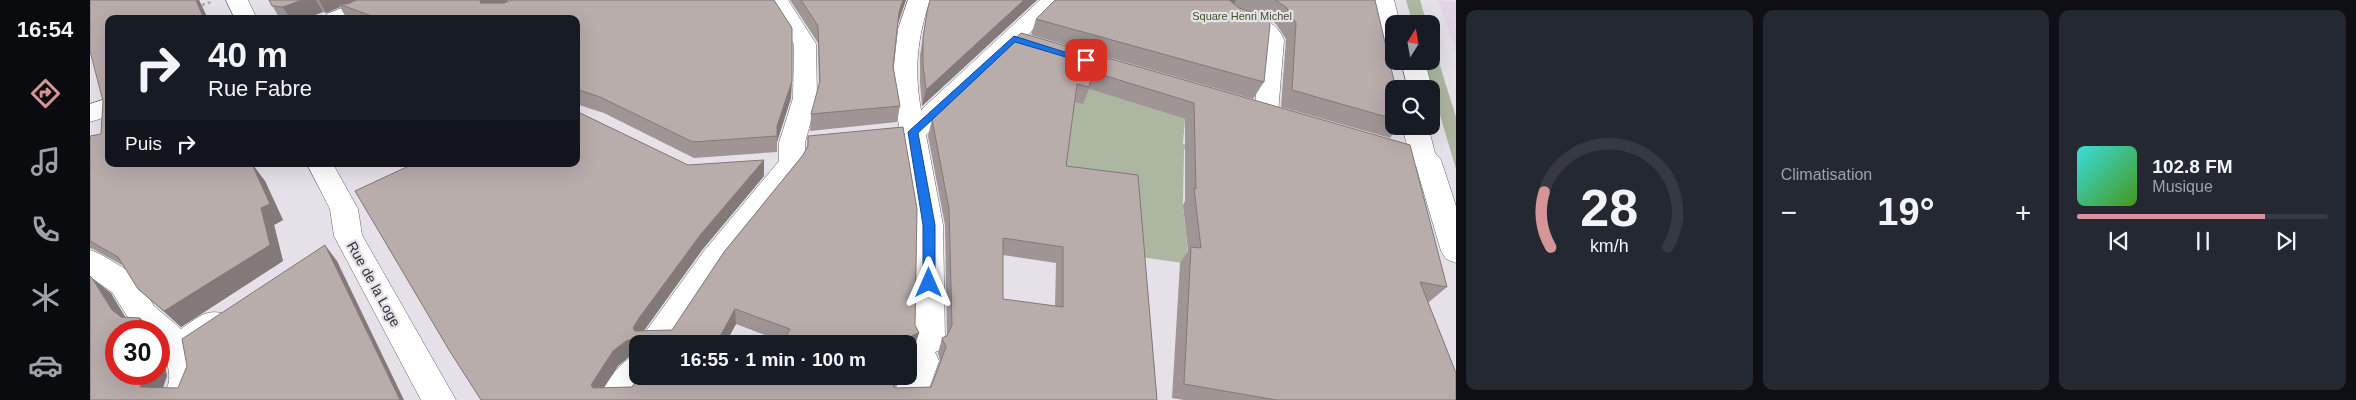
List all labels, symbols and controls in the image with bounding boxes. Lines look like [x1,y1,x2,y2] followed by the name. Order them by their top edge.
[1192,10,1292,22] park label: Square Henri Michel
[1385,15,1440,70] north arrow
[1385,15,1440,135] map controls
[17,17,73,42] text: 16:54
[125,35,190,100] icon: right
[208,35,288,74] text: 40 m
[1065,39,1107,81] pin
[1072,46,1100,74] icon: arrive
[28,76,63,111] icon: directions
[208,76,312,101] text: Rue Fabre
[1385,80,1440,135] button: search
[172,130,200,158] icon: right
[125,133,162,154] text: Puis
[28,144,63,179] icon: music
[2152,156,2233,177] text: 102.8 FM
[1781,166,1872,183] text: Climatisation
[2152,178,2213,195] text: Musique
[1580,179,1638,237] text: 28
[1877,191,1935,233] text: 19°
[1781,197,1797,228] text: −
[2015,197,2031,228] text: +
[28,212,63,247] icon: phone
[2105,227,2133,255] icon: previous
[2189,227,2217,255] icon: pause
[2272,227,2300,255] icon: next
[1590,236,1629,256] text: km/h
[344,239,404,330] street label: Rue de la Loge
[902,256,954,308] position arrow
[28,280,63,315] icon: climate
[105,320,170,385] speed limit sign: 30
[28,348,63,383] icon: car
[680,349,866,370] text: 16:55 · 1 min · 100 m

